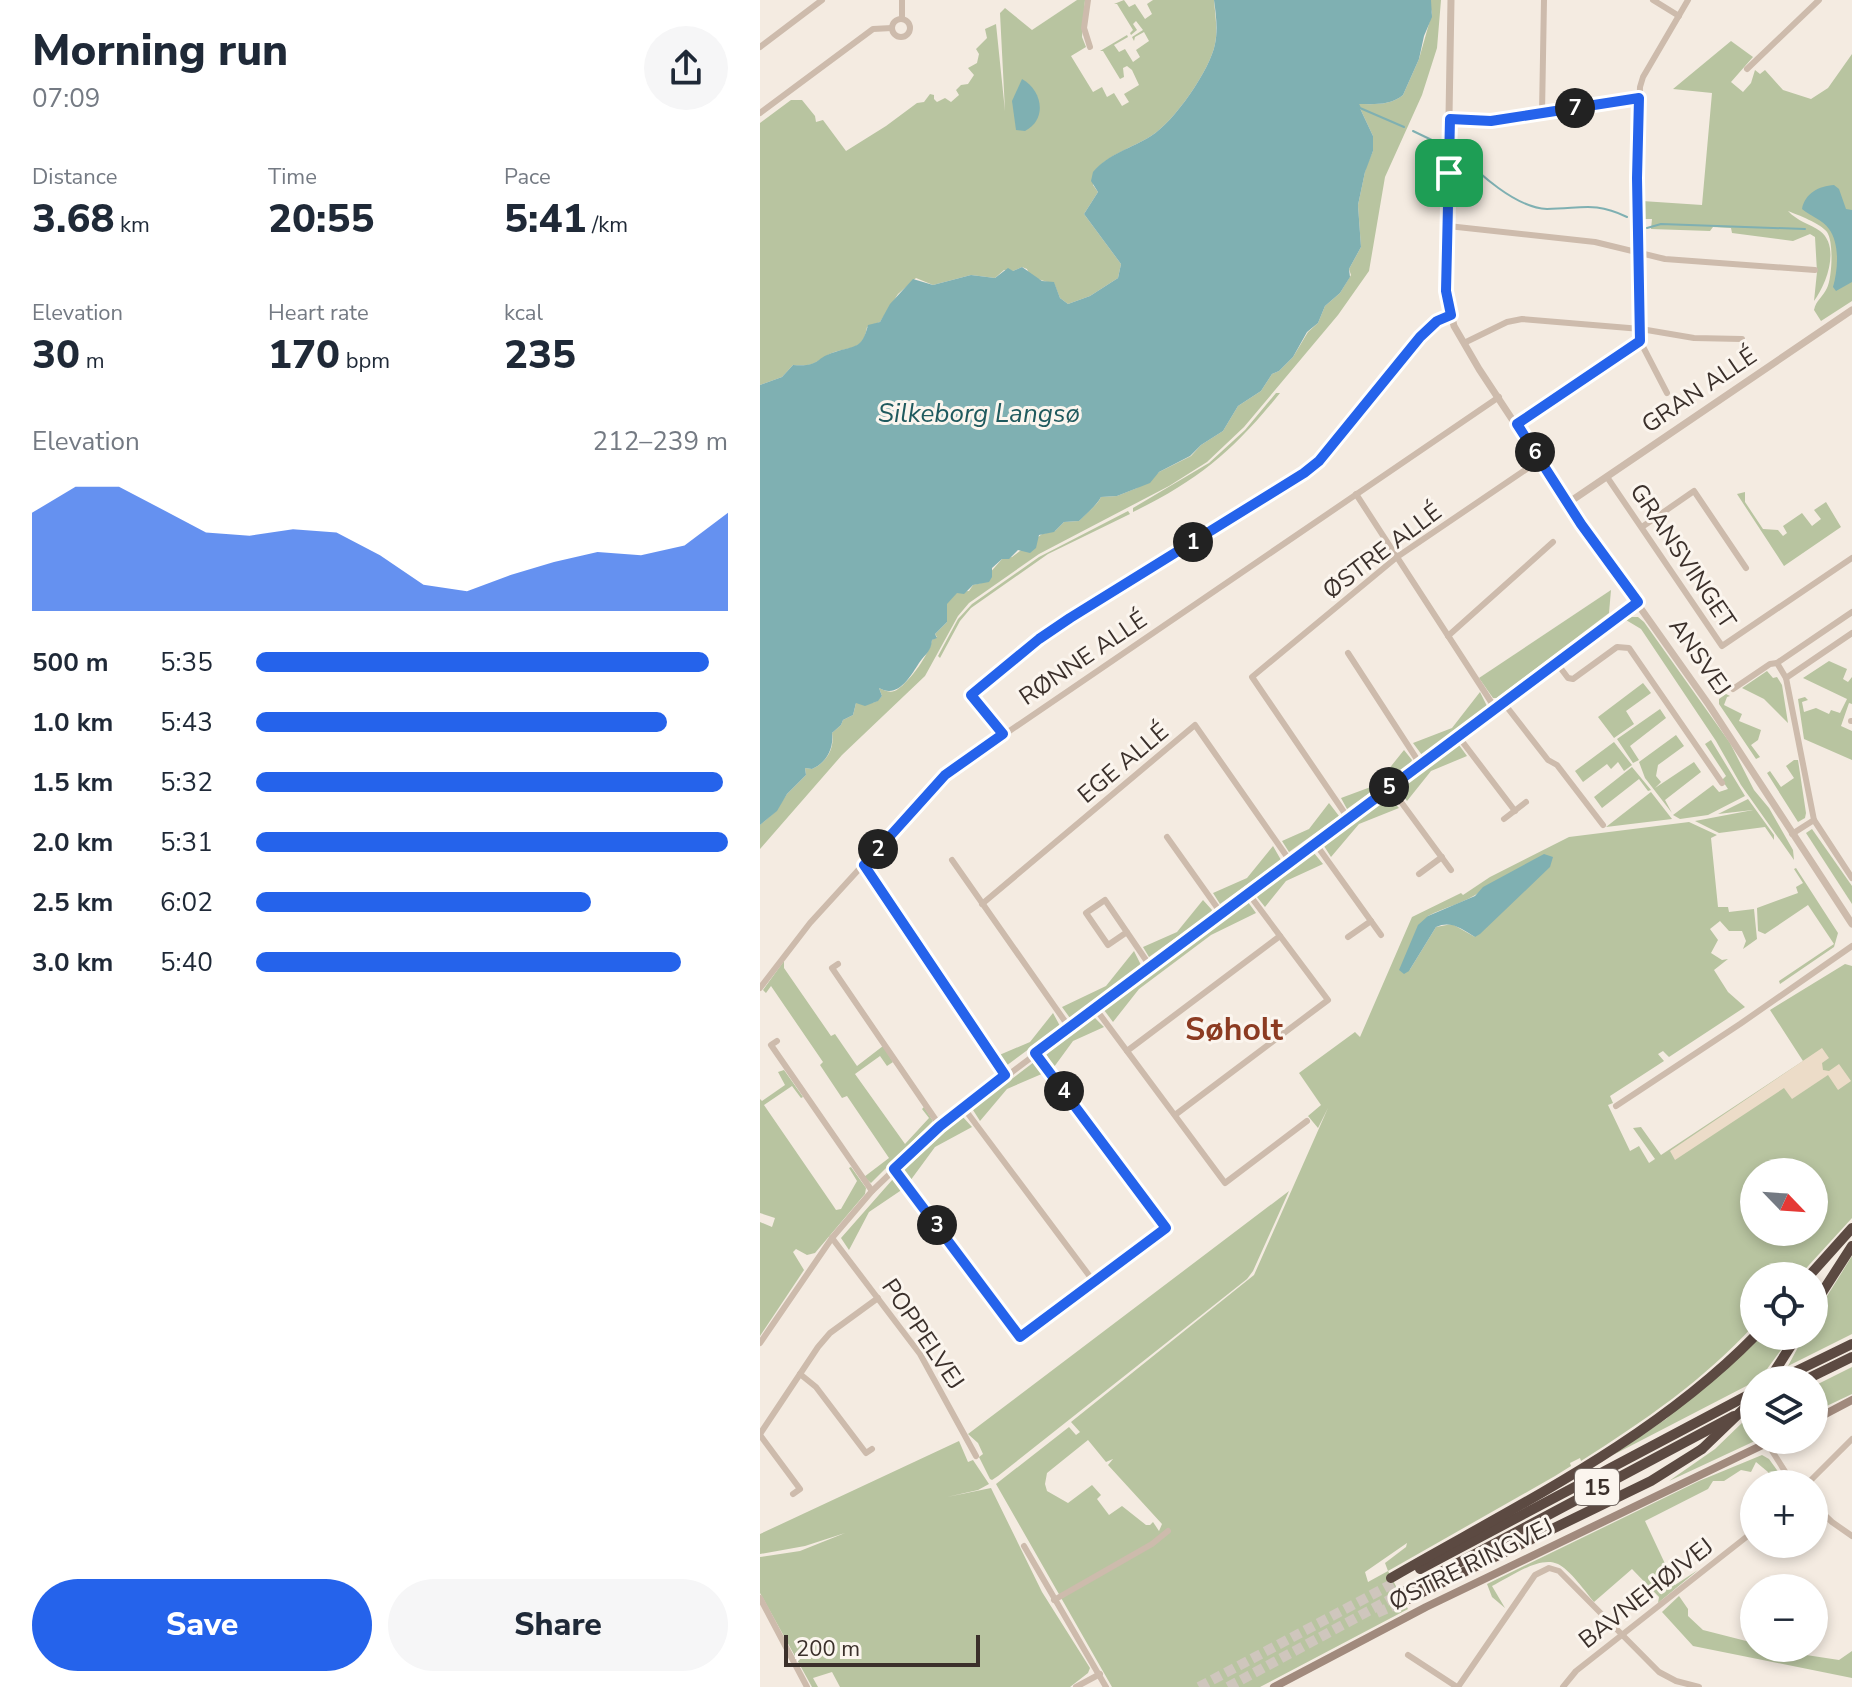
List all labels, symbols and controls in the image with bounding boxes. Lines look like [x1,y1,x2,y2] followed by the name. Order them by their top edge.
[32,21,288,81] text: Morning run
[644,26,728,110] button: share
[32,81,100,116] text: 07:09
[1555,88,1595,128] pin: 7
[1568,93,1582,123] text: 7
[1415,139,1483,207] pin
[1427,151,1471,195] icon: arrive
[32,162,117,192] text: Distance
[268,162,317,192] text: Time
[504,162,551,192] text: Pace
[32,192,114,246] text: 3.68
[268,192,374,246] text: 20:55
[504,192,586,246] text: 5:41
[114,210,150,240] text: km
[586,210,628,240] text: /km
[32,298,123,328] text: Elevation
[268,298,369,328] text: Heart rate
[504,298,543,328] text: kcal
[32,328,80,382] text: 30
[268,328,340,382] text: 170
[504,328,576,382] text: 235
[1635,340,1763,440] street label: GRAN ALLÉ
[80,346,105,376] text: m
[340,346,390,376] text: bpm
[878,396,1080,431] water label: Silkeborg Langsø
[32,424,140,459] text: Elevation
[592,424,728,459] text: 212–239 m
[1515,432,1555,472] pin: 6
[1528,437,1542,467] text: 6
[1622,477,1744,635] street label: GRANSVINGET
[1316,496,1448,606] street label: ØSTRE ALLÉ
[1173,522,1213,562] pin: 1
[1186,527,1200,557] text: 1
[1013,603,1153,713] street label: RØNNE ALLÉ
[1662,612,1738,702] street label: ANSVEJ
[32,645,109,680] text: 500 m
[160,645,213,680] text: 5:35
[32,705,113,740] text: 1.0 km
[160,705,213,740] text: 5:43
[1071,716,1175,810] street label: EGE ALLÉ
[32,765,113,800] text: 1.5 km
[160,765,213,800] text: 5:32
[1369,767,1409,807] pin: 5
[1382,772,1396,802] text: 5
[32,825,113,860] text: 2.0 km
[160,825,213,860] text: 5:31
[858,829,898,869] pin: 2
[871,834,885,864] text: 2
[32,885,113,920] text: 2.5 km
[160,885,213,920] text: 6:02
[32,945,113,980] text: 3.0 km
[160,945,213,980] text: 5:40
[1185,1008,1284,1051] district label: Søholt
[1044,1071,1084,1111] pin: 4
[1057,1076,1071,1106] text: 4
[1740,1158,1828,1246] north arrow
[1740,1158,1828,1662] map controls
[917,1205,957,1245] pin: 3
[930,1210,944,1240] text: 3
[1740,1262,1828,1350] button: locate
[874,1272,972,1396] street label: POPPELVEJ
[1740,1366,1828,1454] button: layers
[1575,1469,1619,1505] road number: 15
[1740,1470,1828,1558] button: +
[1384,1510,1558,1618] street label: ØSTRE RINGVEJ
[1572,1530,1720,1656] street label: BAVNEHØJVEJ
[1740,1574,1828,1662] button: −
[32,1579,372,1671] button: Save
[388,1579,728,1671] button: Share
[784,1631,980,1667] scale bar
[796,1634,860,1664] text: 200 m

